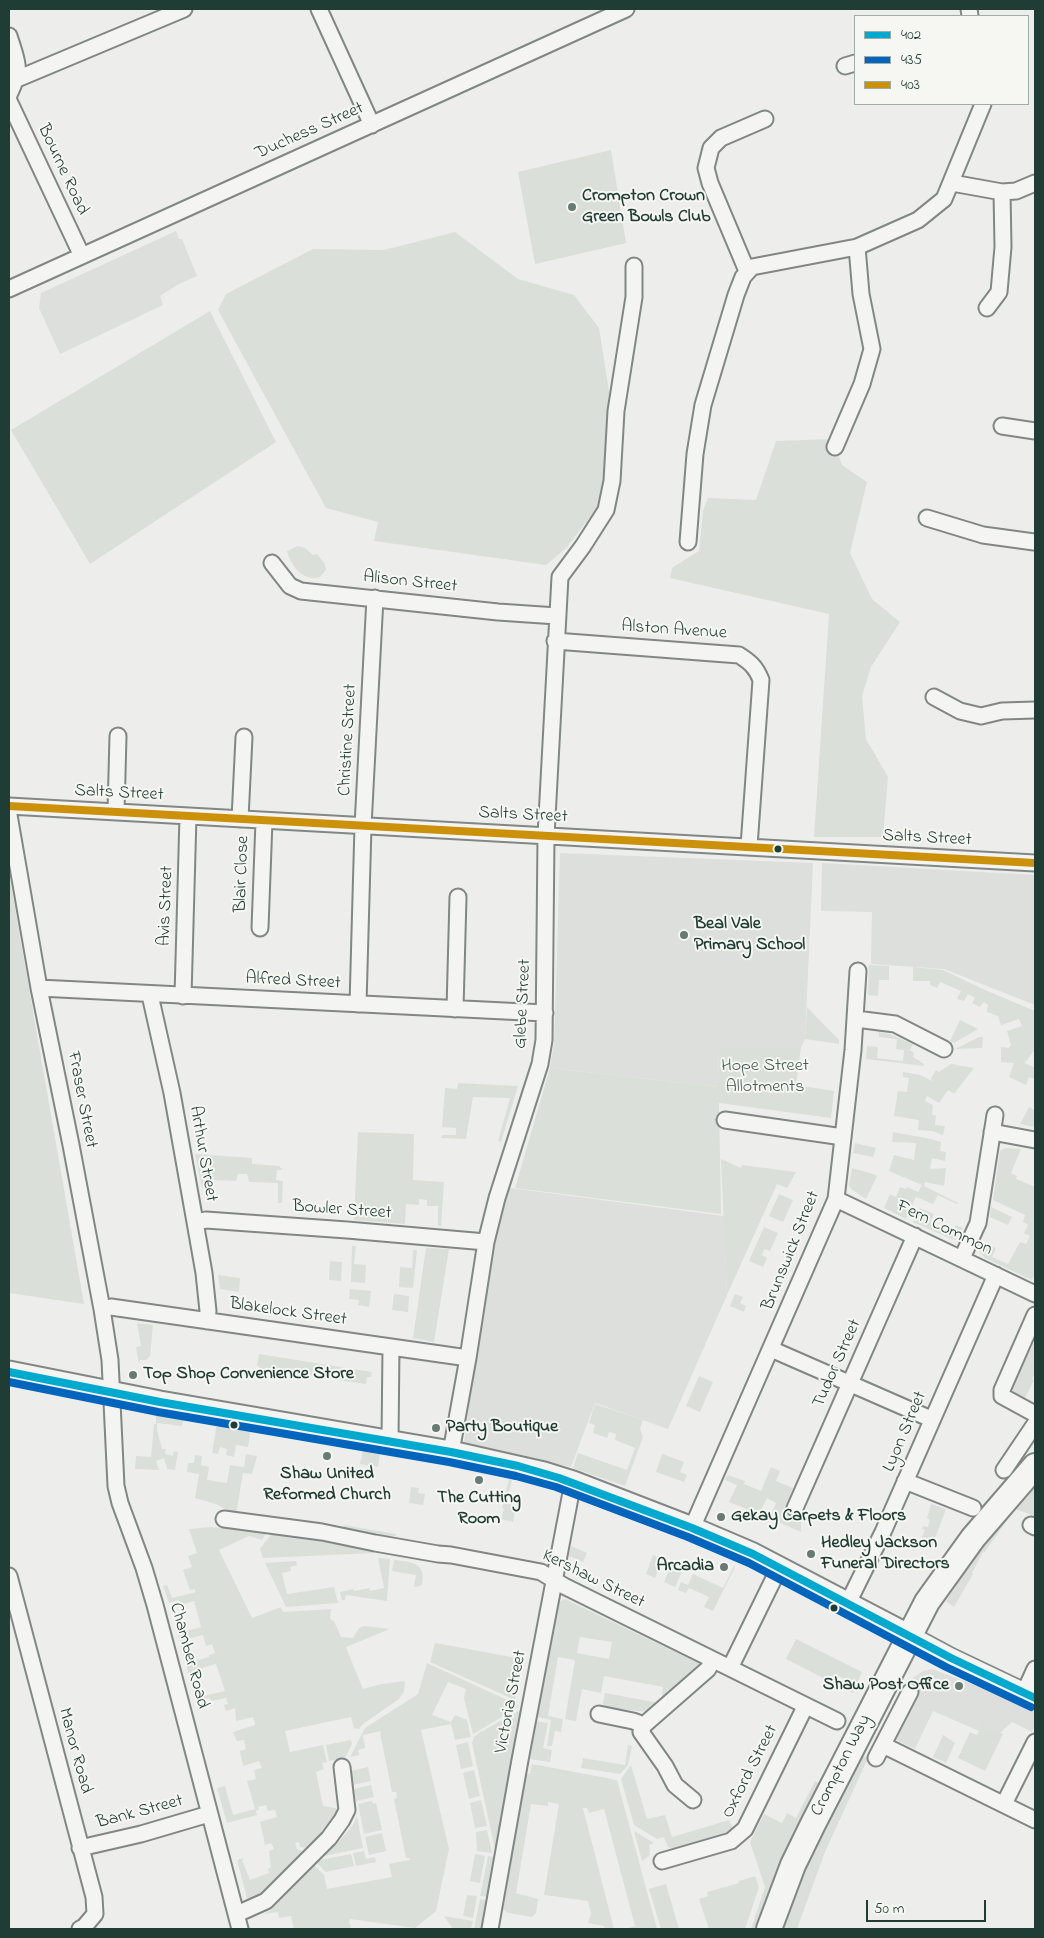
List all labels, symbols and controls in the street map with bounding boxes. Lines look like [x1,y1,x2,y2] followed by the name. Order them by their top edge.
[854,15,1029,105] legend
[901,24,921,46] text: 402
[901,49,922,71] text: 435
[901,74,920,96] text: 403
[253,98,367,166] street label: Duchess Street
[32,121,92,219] street label: Bourne Road
[582,186,711,228] place label: Crompton Crown Green Bowls Club
[566,201,578,213] marker: Crompton Crown Green Bowls Club
[362,567,458,599] street label: Alison Street
[620,617,728,645] street label: Alston Avenue
[335,683,363,797] street label: Christine Street
[74,781,164,807] street label: Salts Street
[478,803,568,829] street label: Salts Street
[882,826,972,852] street label: Salts Street
[231,835,255,913] street label: Blair Close
[773,844,783,854] unlabelled marker
[155,865,179,947] street label: Avis Street
[694,914,805,956] place label: Beal Vale Primary School
[678,929,690,941] marker: Beal Vale Primary School
[511,959,537,1049] street label: Glebe Street
[245,969,341,995] street label: Alfred Street
[61,1050,101,1150] street label: Fraser Street
[721,1056,809,1098] park label: Hope Street Allotments
[183,1104,221,1204] street label: Arthur Street
[758,1188,826,1314] street label: Brunswick Street
[892,1196,996,1262] street label: Fern Common
[292,1197,392,1225] street label: Bowler Street
[228,1294,348,1332] street label: Blakelock Street
[809,1316,867,1412] street label: Tudor Street
[143,1364,354,1386] place label: Top Shop Convenience Store
[127,1369,139,1381] marker: Top Shop Convenience Store
[879,1389,933,1475] street label: Lyon Street
[446,1417,558,1439] place label: Party Boutique
[229,1420,239,1430] unlabelled marker
[430,1422,442,1434] marker: Party Boutique
[321,1450,333,1462] marker: Shaw United Reformed Church
[263,1464,391,1506] place label: Shaw United Reformed Church
[473,1474,485,1486] marker: The Cutting Room
[437,1488,521,1530] place label: The Cutting Room
[731,1506,906,1528] place label: Gekay Carpets & Floors
[715,1511,727,1523] marker: Gekay Carpets & Floors
[821,1533,950,1576] place label: Hedley Jackson Funeral Directors
[538,1546,648,1614] street label: Kershaw Street
[805,1548,817,1560] marker: Hedley Jackson Funeral Directors
[657,1556,714,1578] place label: Arcadia
[718,1561,730,1573] marker: Arcadia
[163,1601,213,1711] street label: Chamber Road
[829,1603,839,1613] unlabelled marker
[491,1649,533,1755] street label: Victoria Street
[823,1675,949,1697] place label: Shaw Post Office
[953,1680,965,1692] marker: Shaw Post Office
[52,1706,96,1796] street label: Manor Road
[807,1712,877,1820] street label: Crompton Way
[718,1722,784,1822] street label: Oxford Street
[94,1791,186,1835] street label: Bank Street
[869,1890,989,1922] scale bar
[874,1898,904,1920] text: 50 m

